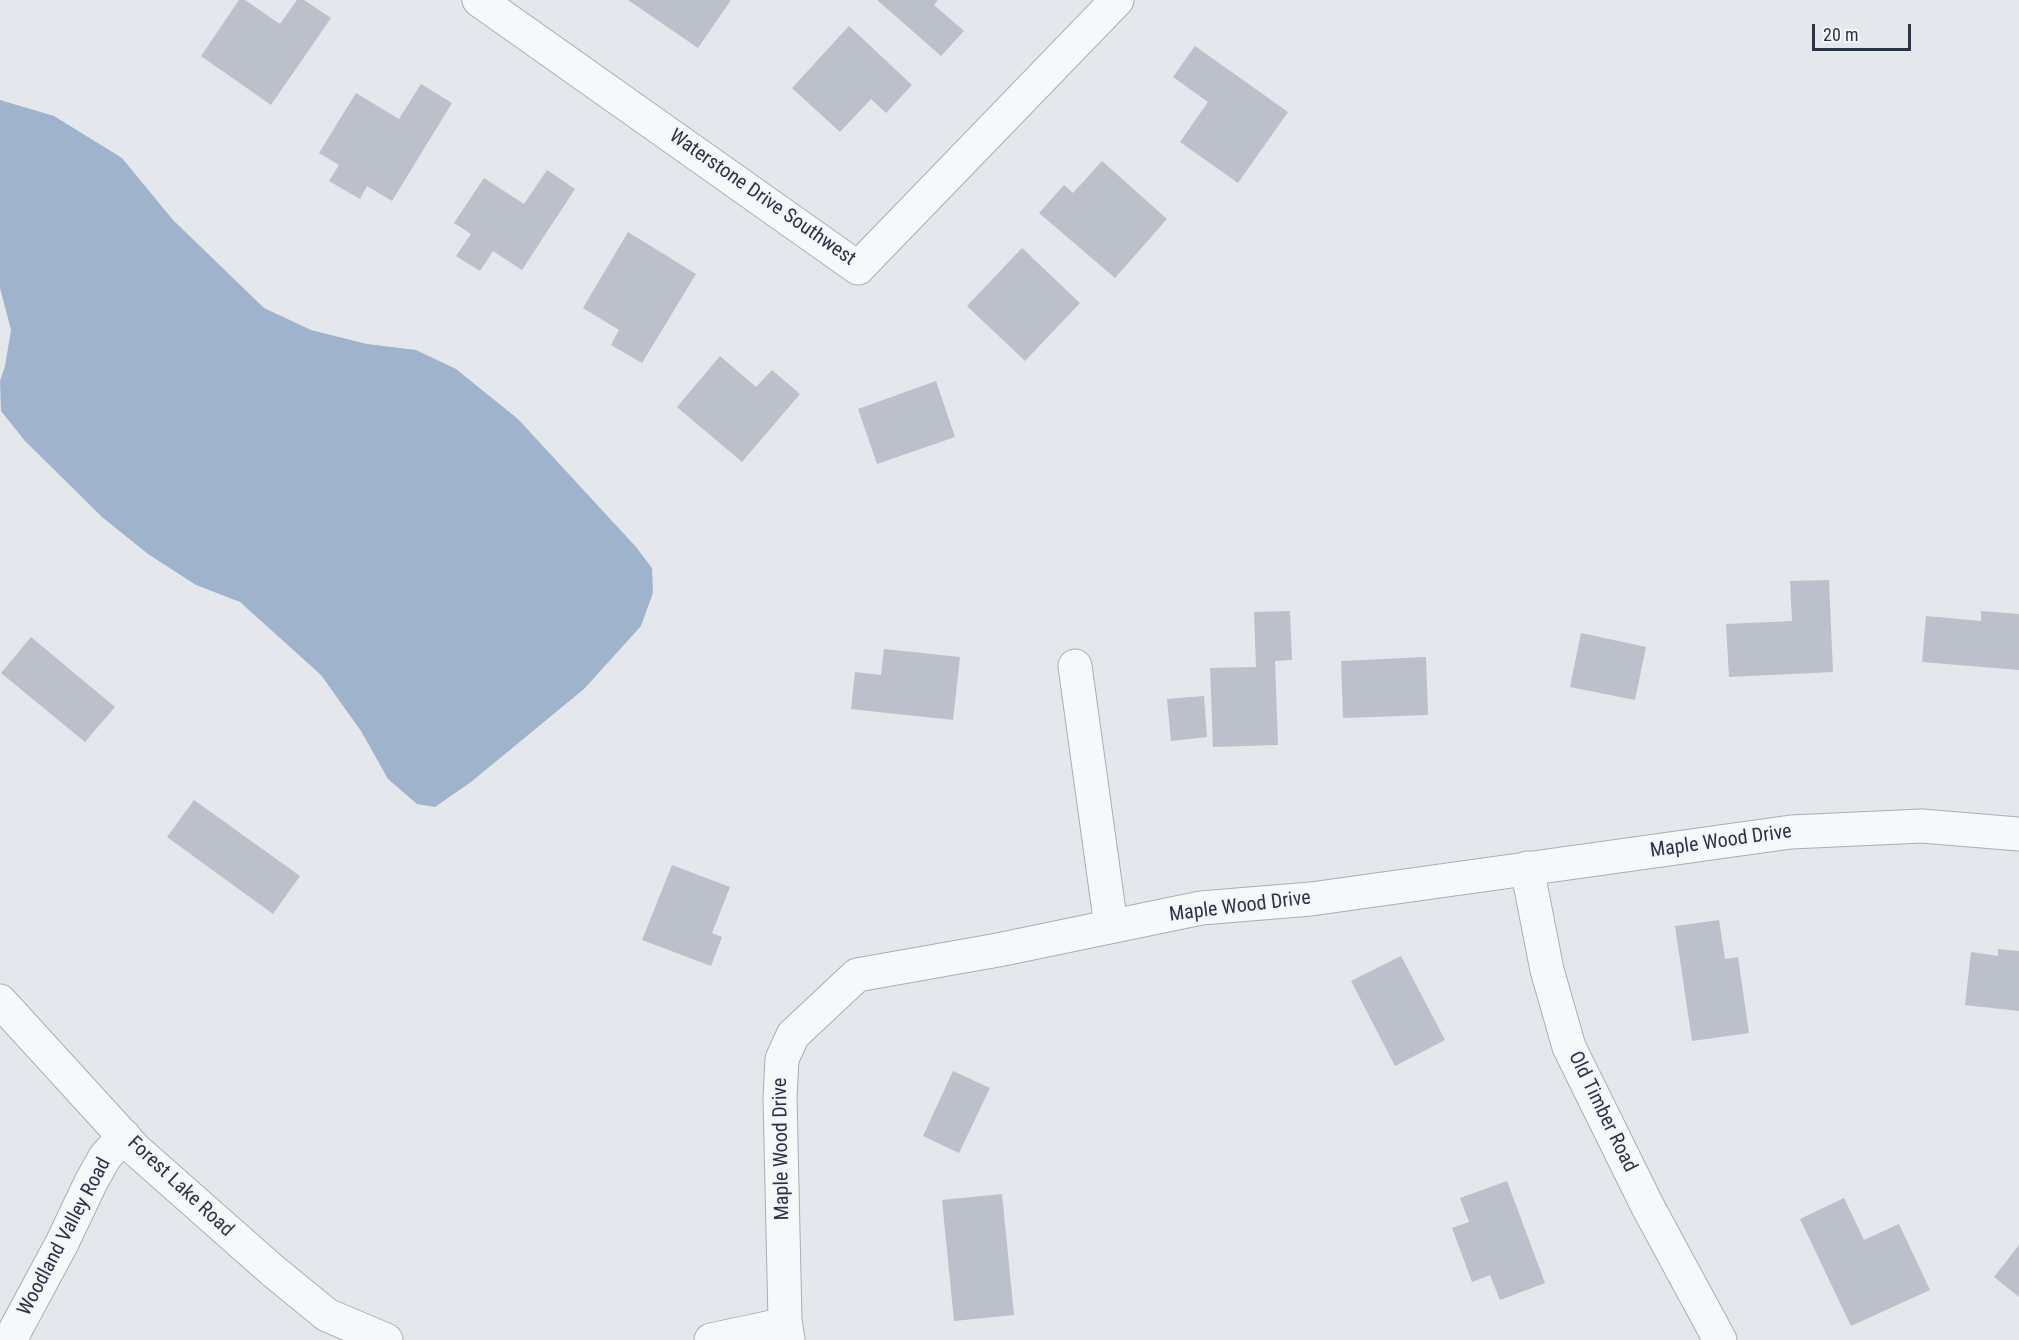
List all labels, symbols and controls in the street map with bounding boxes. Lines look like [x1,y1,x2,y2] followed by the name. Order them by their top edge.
[1815,12,1914,50] scale bar
[1823,24,1858,45] text: 20 m
[664,125,860,271] street label: Waterstone Drive Southwest
[1649,820,1793,864] street label: Maple Wood Drive
[1168,886,1312,928] street label: Maple Wood Drive
[1562,1048,1642,1176] street label: Old Timber Road
[769,1078,795,1220] street label: Maple Wood Drive
[122,1132,238,1242] street label: Forest Lake Road
[13,1154,117,1320] street label: Woodland Valley Road

